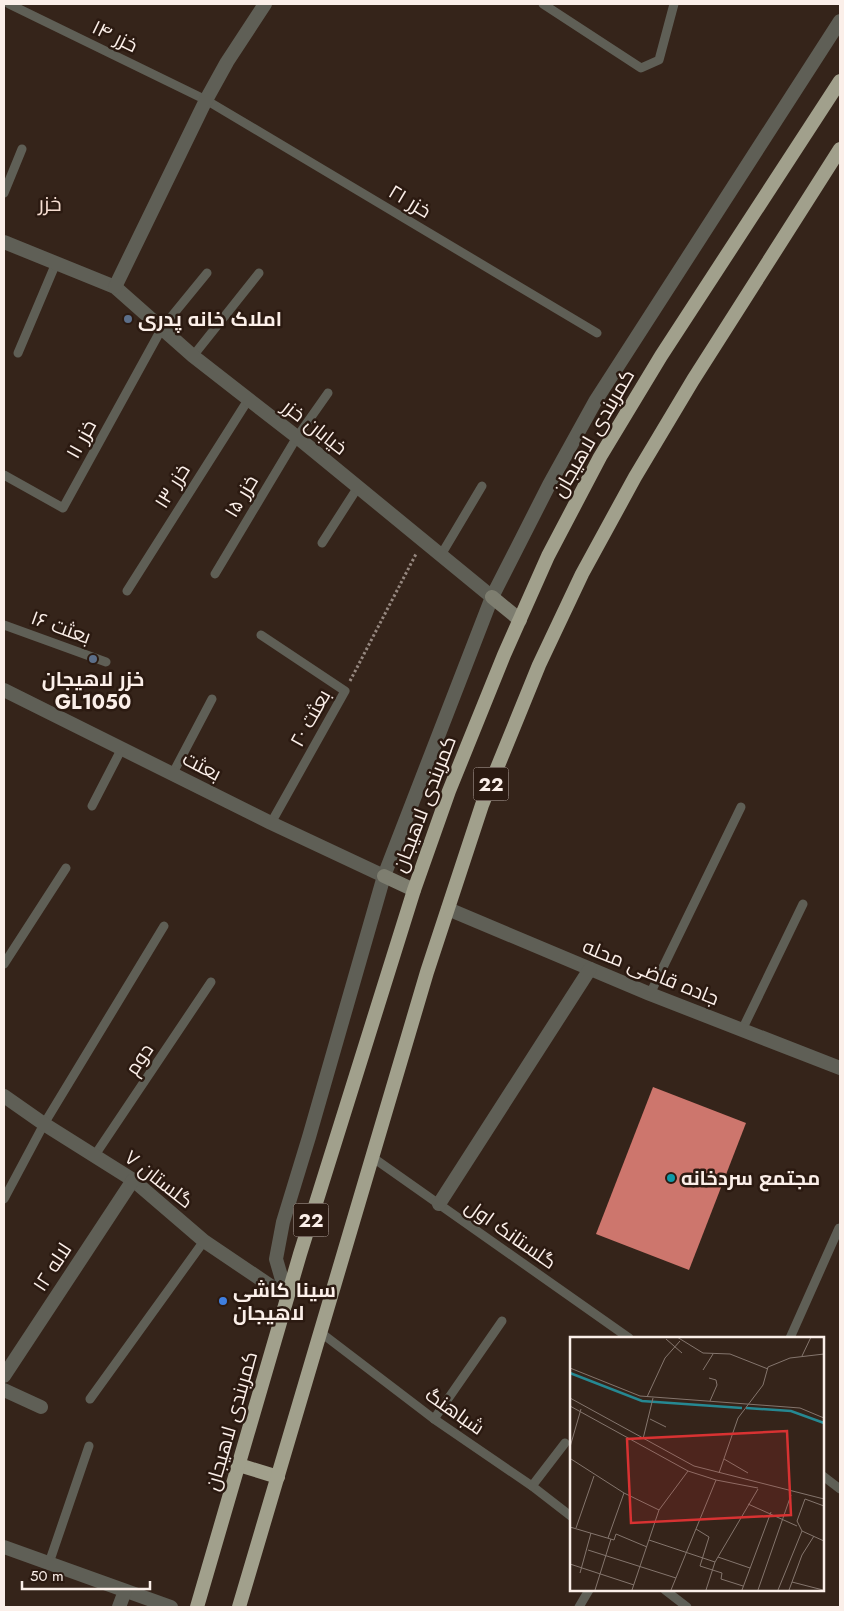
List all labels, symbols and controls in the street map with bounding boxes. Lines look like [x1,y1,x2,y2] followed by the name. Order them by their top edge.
[87,13,143,60] street label: خزر ۱۴
[383,177,437,225] street label: خزر ۲۱
[37,189,62,219] district label: خزر
[138,305,282,334] place label: املاک خانه پدری
[122,313,134,325] marker: املاک خانه پدری
[545,364,642,503] street label: کمربندی لاهیجان
[275,392,353,462] street label: خیابان خزر
[59,414,104,464] street label: خزر ۱۱
[147,458,197,514] street label: خزر ۱۳
[217,469,266,523] street label: خزر ۱۵
[27,603,95,652] street label: بعثت ۱۶
[87,653,99,665] marker: خزر لاهیجان GL1050
[42,665,144,717] place label: خزر لاهیجان GL1050
[283,684,338,752] street label: بعثت ۲۰
[385,732,464,877] street label: کمربندی لاهیجان
[177,744,226,789] street label: بعثت
[474,768,508,801] road number: 22
[578,932,723,1013] street label: جاده قاضی محله
[118,1037,161,1081] street label: دوم
[118,1143,199,1216] street label: گلستان ۷
[681,1164,820,1193] place label: مجتمع سردخانه
[665,1172,677,1184] marker: مجتمع سردخانه
[459,1192,562,1277] street label: گلستانک اول
[294,1204,328,1236] road number: 22
[26,1237,79,1297] street label: لاله ۱۲
[233,1276,336,1328] place label: سینا کاشی لاهیجان
[217,1295,229,1307] marker: سینا کاشی لاهیجان
[570,1337,824,1591] inset map
[198,1348,265,1494] street label: کمربندی لاهیجان
[419,1380,490,1442] street label: شباهنگ
[22,1558,150,1590] scale bar
[30,1565,64,1587] text: 50 m

